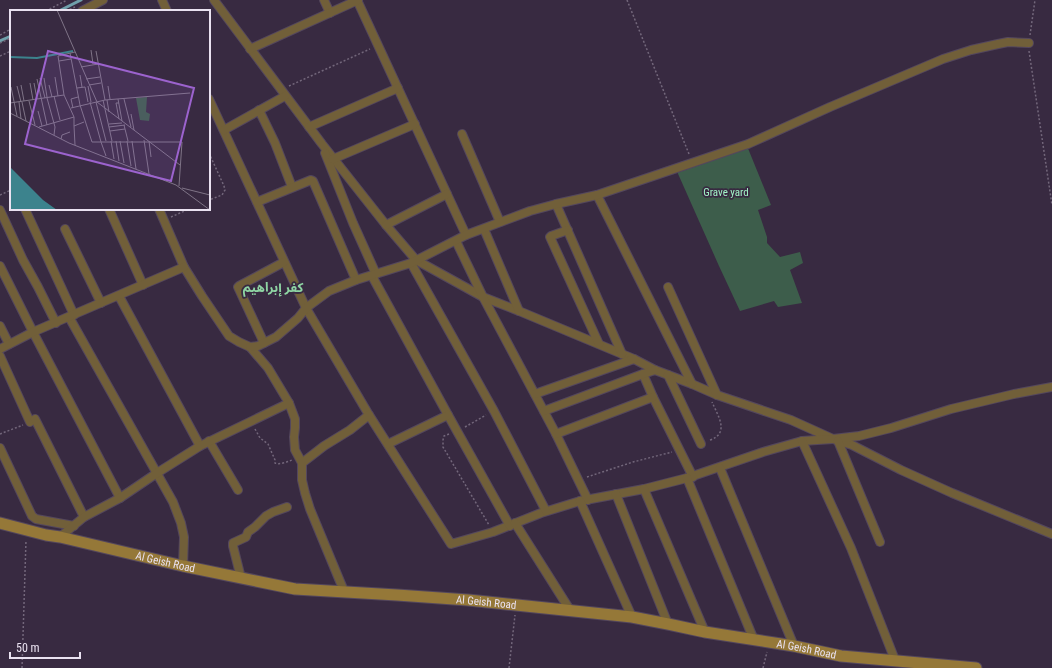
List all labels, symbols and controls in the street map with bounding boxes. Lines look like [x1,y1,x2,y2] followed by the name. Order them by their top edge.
[10,10,210,210] inset map
[703,186,749,199] park label: Grave yard
[243,280,303,298] district label: كفر إبراهيم
[134,549,196,575] street label: Al Geish Road
[455,593,517,612] street label: Al Geish Road
[10,634,80,660] scale bar
[776,637,837,662] street label: Al Geish Road
[16,641,40,655] text: 50 m

